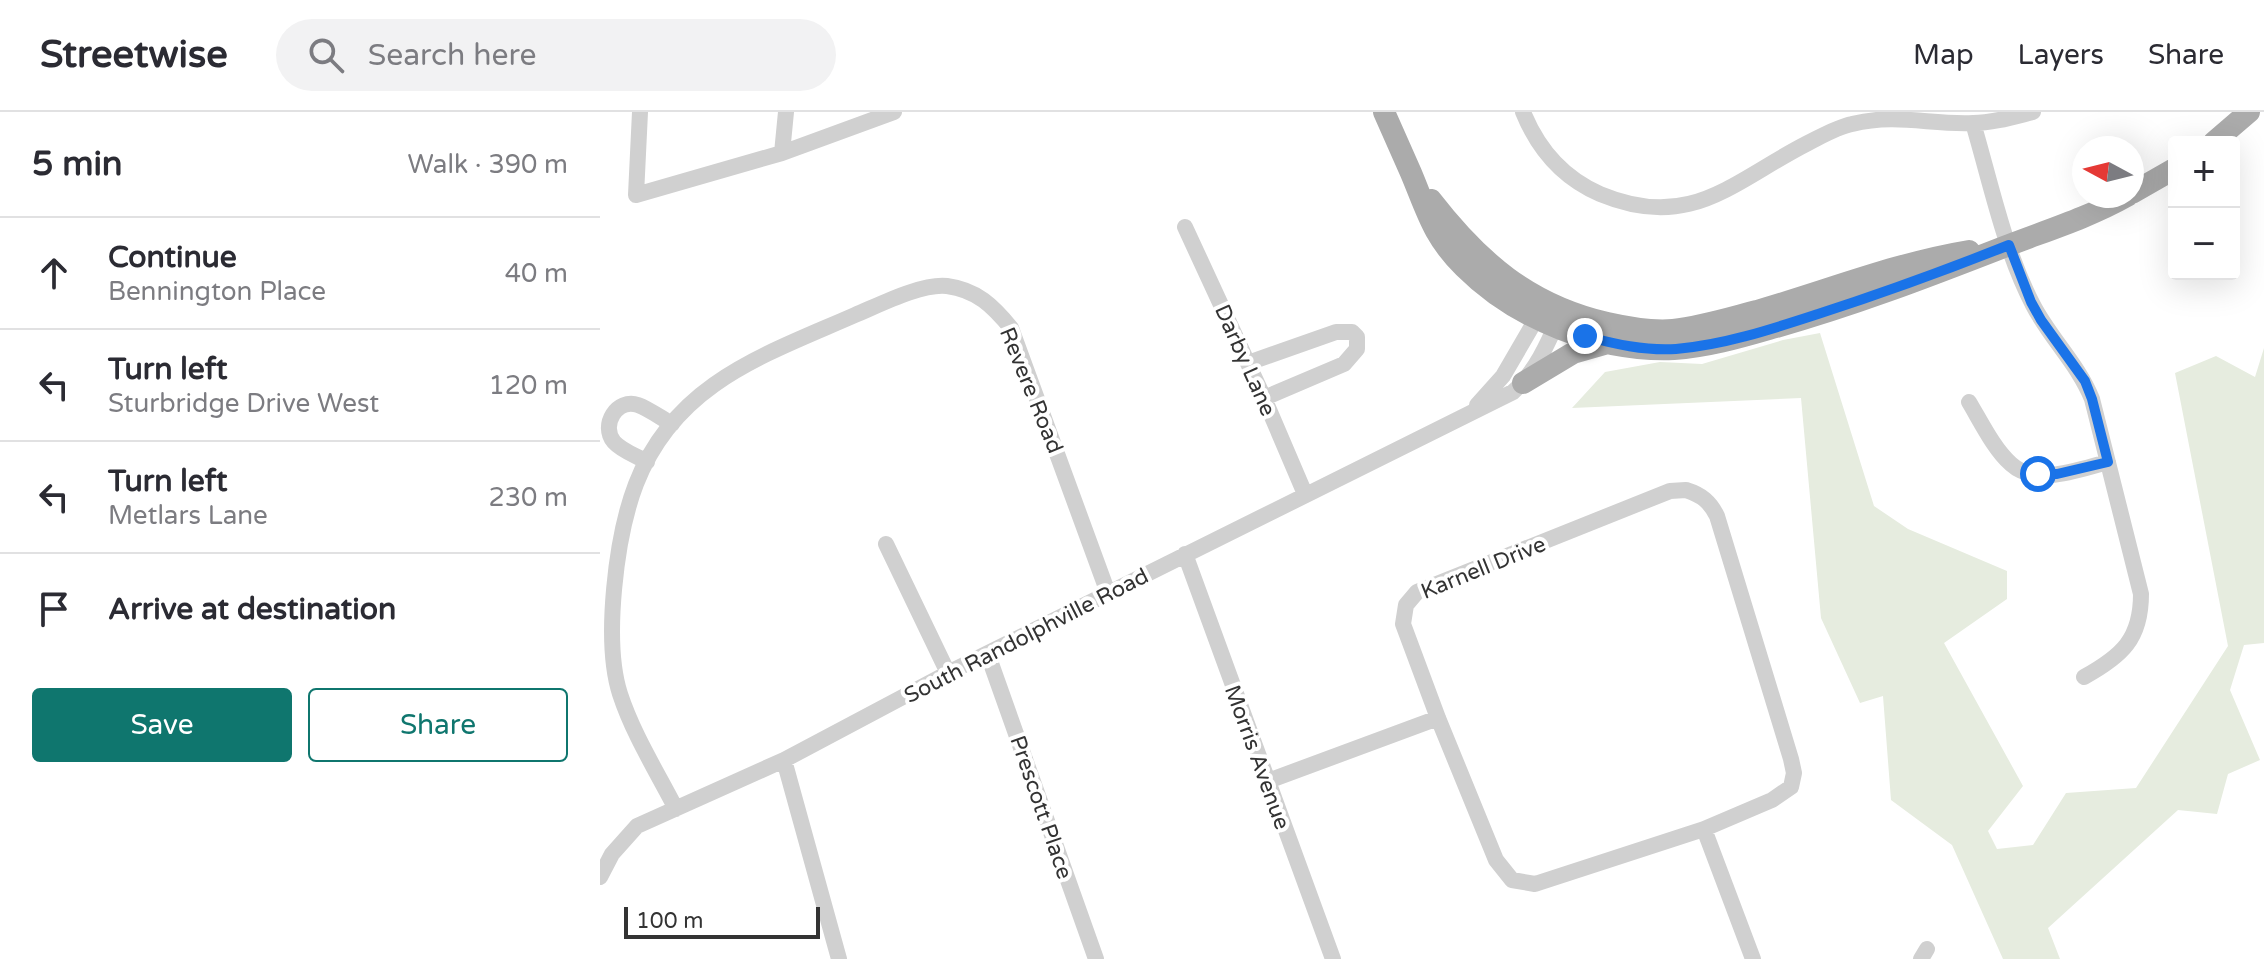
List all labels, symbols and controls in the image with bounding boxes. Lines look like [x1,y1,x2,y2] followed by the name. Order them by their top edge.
[276,19,836,91] search box
[40,32,228,78] text: Streetwise
[304,33,348,77] icon: search
[368,37,536,74] text: Search here
[1913,38,1974,72] text: Map
[2018,38,2104,72] text: Layers
[2148,38,2224,72] text: Share
[2072,136,2144,208] north arrow
[2168,136,2240,280] map controls
[2168,136,2240,208] button: +
[32,144,123,185] text: 5 min
[408,149,568,180] text: Walk · 390 m
[2168,208,2240,280] button: −
[108,239,237,276] text: Continue
[32,251,76,295] icon: ahead
[505,258,568,289] text: 40 m
[108,276,326,307] text: Bennington Place
[1209,301,1281,420] street label: Darby Lane
[1567,318,1603,354] route end
[994,324,1068,457] street label: Revere Road
[108,351,227,388] text: Turn left
[32,363,76,407] icon: left
[488,370,568,401] text: 120 m
[108,388,379,419] text: Sturbridge Drive West
[2020,456,2056,492] route start
[108,463,227,500] text: Turn left
[32,475,76,519] icon: left
[488,482,568,513] text: 230 m
[108,500,268,531] text: Metlars Lane
[1417,531,1550,605] street label: Karnell Drive
[900,563,1153,709] street label: South Randolphville Road
[32,587,76,631] icon: arrive
[108,591,396,628] text: Arrive at destination
[1219,682,1295,833] street label: Morris Avenue
[32,688,292,762] button: Save
[308,688,568,762] button: Share
[1004,732,1078,882] street label: Prescott Place
[624,903,820,939] scale bar
[636,908,703,934] text: 100 m

